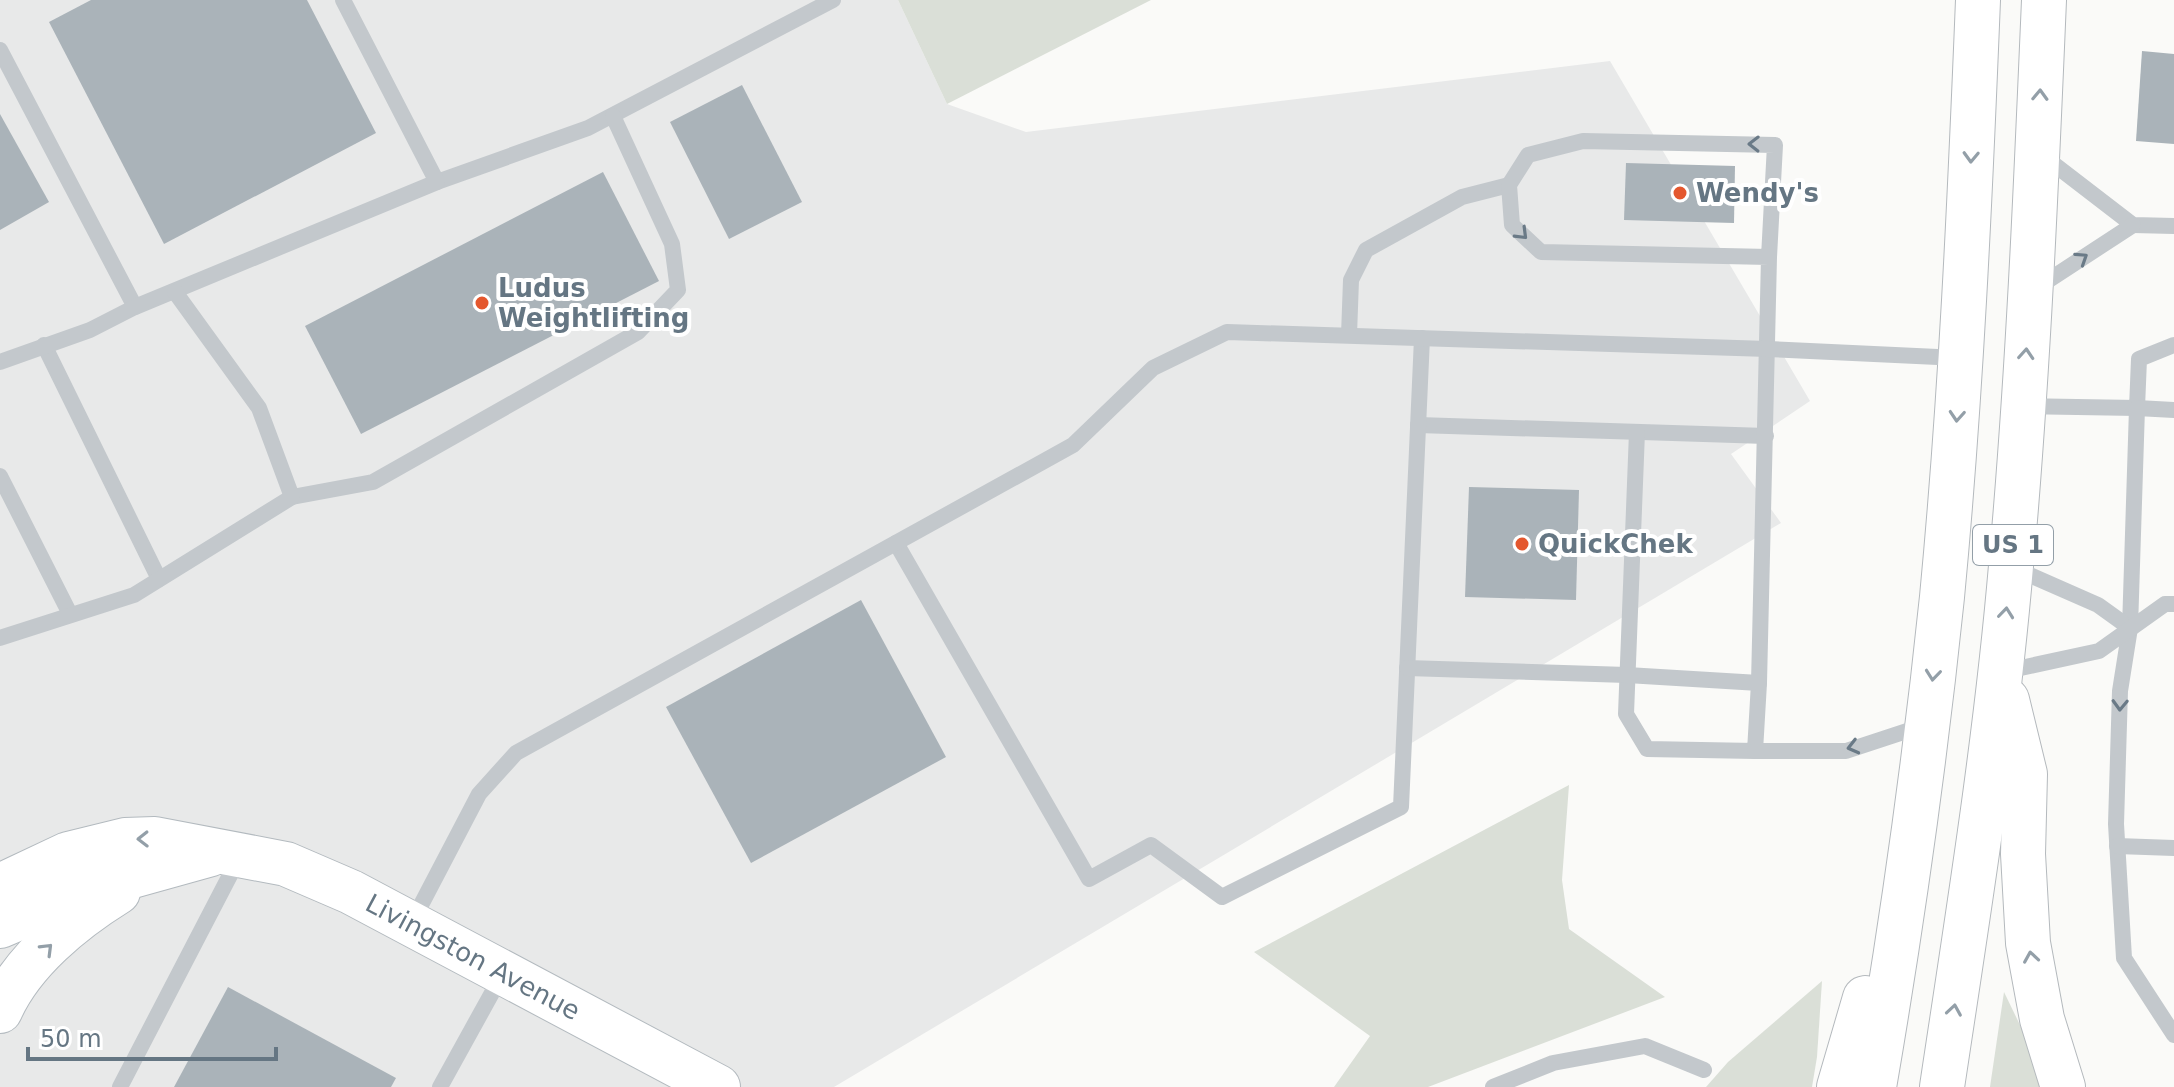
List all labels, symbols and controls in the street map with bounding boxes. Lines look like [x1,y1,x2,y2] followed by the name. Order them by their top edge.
[2032,88,2049,101] one-way arrow
[1747,136,1760,153] one-way arrow
[1963,151,1980,164] one-way arrow
[1696,178,1819,208] place label: Wendy's
[1671,184,1689,202] marker: Wendy's
[1513,225,1527,239] one-way arrow
[2073,253,2087,268] one-way arrow
[498,273,689,333] place label: Ludus Weightlifting
[473,294,491,312] marker: Ludus Weightlifting
[2017,347,2034,360] one-way arrow
[1949,410,1966,423] one-way arrow
[1973,525,2053,565] road number: US 1
[1538,529,1693,559] place label: QuickChek
[1513,535,1531,553] marker: QuickChek
[1998,606,2015,619] one-way arrow
[1925,668,1942,682] one-way arrow
[2111,699,2128,712] one-way arrow
[1847,738,1861,755] one-way arrow
[136,831,149,848] one-way arrow
[361,888,585,1026] street label: Livingston Avenue
[38,944,52,958] one-way arrow
[2023,950,2040,964] one-way arrow
[1945,1003,1962,1017] one-way arrow
[28,1011,276,1061] scale bar
[40,1025,102,1053] text: 50 m

